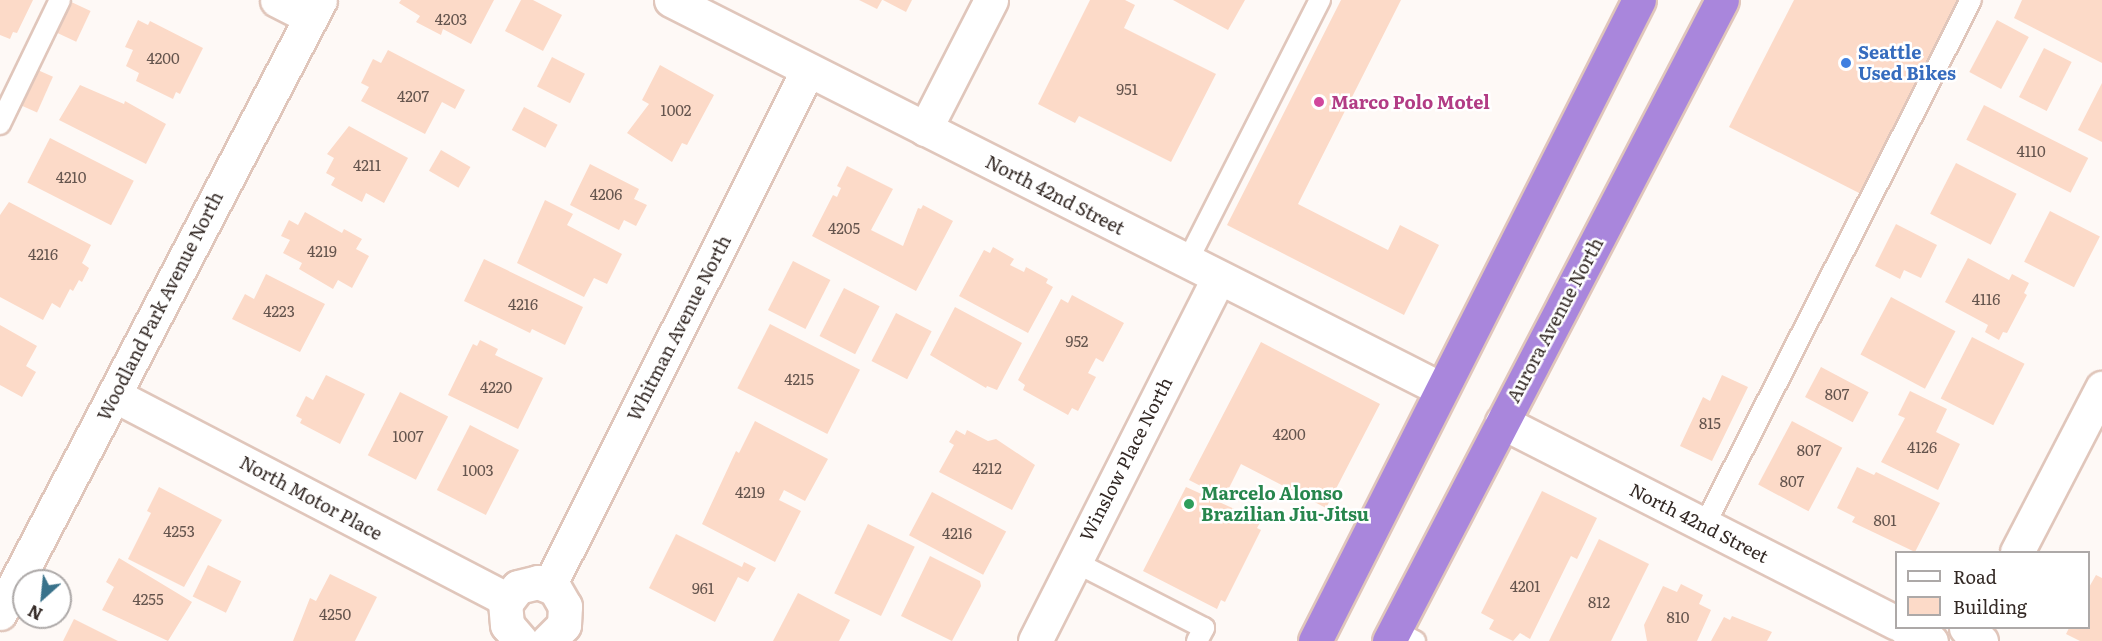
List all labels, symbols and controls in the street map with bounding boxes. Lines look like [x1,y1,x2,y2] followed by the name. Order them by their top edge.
[435,10,467,28] house number: 4203
[1858,42,1956,84] place label: Seattle Used Bikes
[146,49,180,67] house number: 4200
[1839,56,1853,70] marker: Seattle Used Bikes
[1116,80,1138,98] house number: 951
[397,87,429,105] house number: 4207
[1331,91,1490,113] place label: Marco Polo Motel
[1312,95,1326,109] marker: Marco Polo Motel
[661,101,691,119] house number: 1002
[2016,142,2046,160] house number: 4110
[982,151,1128,239] street label: North 42nd Street
[353,156,381,174] house number: 4211
[56,168,86,186] house number: 4210
[590,185,622,203] house number: 4206
[93,188,227,424] street label: Woodland Park Avenue North
[828,219,860,237] house number: 4205
[623,232,735,424] street label: Whitman Avenue North
[1502,234,1608,406] street label: Aurora Avenue North
[307,242,337,260] house number: 4219
[28,245,58,263] house number: 4216
[1972,290,2000,308] house number: 4116
[508,295,538,313] house number: 4216
[263,302,295,320] house number: 4223
[1066,332,1088,350] house number: 952
[784,370,814,388] house number: 4215
[1075,373,1177,545] street label: Winslow Place North
[480,378,512,396] house number: 4220
[1825,385,1849,403] house number: 807
[1699,414,1721,432] house number: 815
[1272,425,1306,443] house number: 4200
[392,427,424,445] house number: 1007
[1907,438,1937,456] house number: 4126
[1797,441,1821,459] house number: 807
[236,451,386,545] street label: North Motor Place
[972,459,1002,477] house number: 4212
[462,461,494,479] house number: 1003
[1780,472,1804,490] house number: 807
[1626,479,1772,567] street label: North 42nd Street
[735,483,765,501] house number: 4219
[1201,483,1369,526] place label: Marcelo Alonso Brazilian Jiu-Jitsu
[1182,497,1196,511] marker: Marcelo Alonso Brazilian Jiu-Jitsu
[1873,511,1897,529] house number: 801
[163,522,195,540] house number: 4253
[942,524,972,542] house number: 4216
[1895,551,2090,629] legend
[1953,563,1997,590] text: Road
[12,569,72,629] north arrow
[1510,577,1540,595] house number: 4201
[692,579,714,597] house number: 961
[132,590,164,608] house number: 4255
[1588,593,1610,611] house number: 812
[1953,593,2027,620] text: Building
[23,600,46,627] text: N
[319,605,351,623] house number: 4250
[1666,608,1690,626] house number: 810

